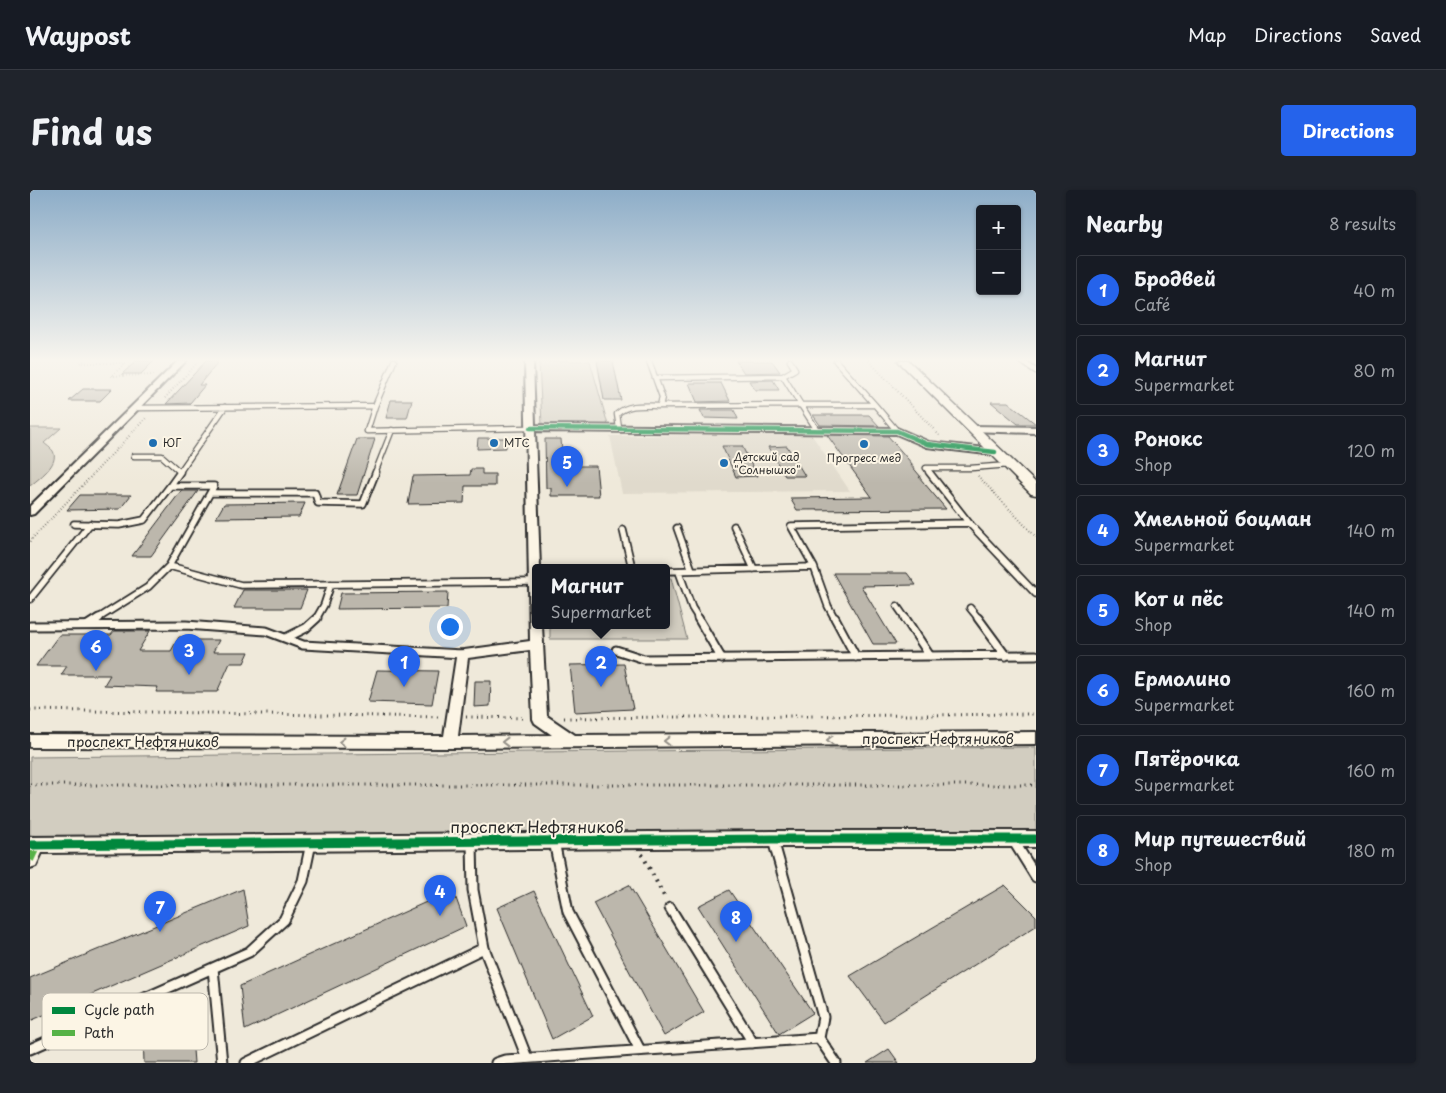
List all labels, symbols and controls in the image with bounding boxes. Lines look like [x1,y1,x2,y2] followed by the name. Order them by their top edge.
[25,17,131,53] text: Waypost
[1188,21,1226,48] text: Map
[1254,21,1342,48] text: Directions
[1370,21,1421,48] text: Saved
[30,104,152,157] text: Find us
[1281,105,1416,156] button: Directions
[976,205,1021,295] map controls
[976,205,1021,250] button: +
[1086,207,1163,239] text: Nearby
[1329,211,1396,235] text: 8 results
[976,250,1021,295] button: −
[1134,264,1216,292] text: Бродвей
[1099,278,1107,302] text: 1
[1353,278,1395,302] text: 40 m
[1134,292,1170,316] text: Café
[1134,344,1206,372] text: Магнит
[1097,358,1109,382] text: 2
[1353,358,1395,382] text: 80 m
[1134,372,1234,396] text: Supermarket
[1134,424,1203,452] text: Ронокс
[163,434,181,451] place label: ЮГ
[504,434,530,451] place label: МТС
[147,437,159,449] marker: ЮГ
[488,437,500,449] marker: МТС
[858,438,870,450] marker: Прогресс мед
[1098,438,1108,462] text: 3
[1348,438,1395,462] text: 120 m
[551,446,583,487] pin: 5
[733,448,801,478] place label: Детский сад "Солнышко"
[827,449,901,466] place label: Прогресс мед
[1134,452,1172,476] text: Shop
[718,457,730,469] marker: Детский сад "Солнышко"
[1134,504,1312,532] text: Хмельной боцман
[1098,518,1108,542] text: 4
[1347,518,1395,542] text: 140 m
[1134,532,1234,556] text: Supermarket
[532,564,670,629] popup
[551,571,623,599] text: Магнит
[1134,584,1223,612] text: Кот и пёс
[1098,598,1108,622] text: 5
[1347,598,1395,622] text: 140 m
[551,599,651,623] text: Supermarket
[1134,612,1172,636] text: Shop
[437,614,463,640] your location
[80,630,112,671] pin: 6
[173,634,205,675] pin: 3
[388,646,420,687] pin: 1
[585,646,617,687] pin: 2
[1134,664,1231,692] text: Ермолино
[1097,678,1109,702] text: 6
[1347,678,1395,702] text: 160 m
[1134,692,1234,716] text: Supermarket
[862,728,1014,749] street label: проспект Нефтяников
[67,731,219,752] street label: проспект Нефтяников
[826,735,834,745] one-way arrow
[663,736,671,746] one-way arrow
[338,737,346,747] one-way arrow
[501,737,508,747] one-way arrow
[1134,744,1240,772] text: Пятёрочка
[1098,758,1108,782] text: 7
[1347,758,1395,782] text: 160 m
[1134,772,1234,796] text: Supermarket
[450,814,624,838] street label: проспект Нефтяников
[1134,824,1306,852] text: Мир путешествий
[1098,838,1108,862] text: 8
[1347,838,1395,862] text: 180 m
[1134,852,1172,876] text: Shop
[424,875,456,916] pin: 4
[144,891,176,932] pin: 7
[720,901,752,942] pin: 8
[42,993,208,1050] legend
[84,999,155,1020] text: Cycle path
[84,1022,114,1043] text: Path

